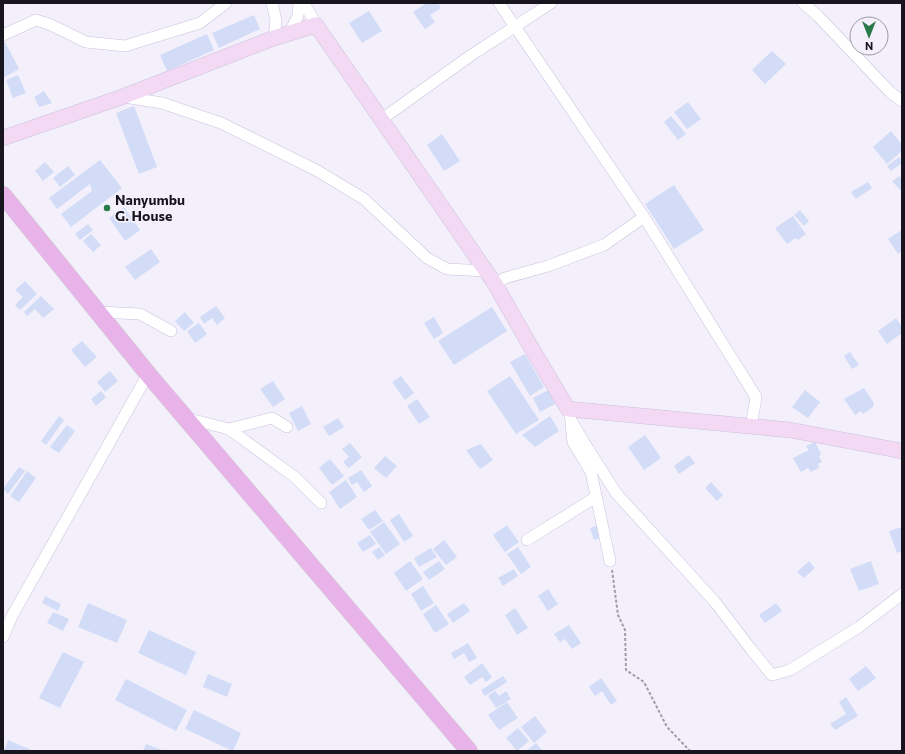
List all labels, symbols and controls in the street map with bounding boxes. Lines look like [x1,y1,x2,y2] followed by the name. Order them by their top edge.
[849,16,889,56] north arrow
[865,40,873,53] text: N
[115,191,185,224] place label: Nanyumbu G. House
[102,203,112,213] marker: Nanyumbu G. House

